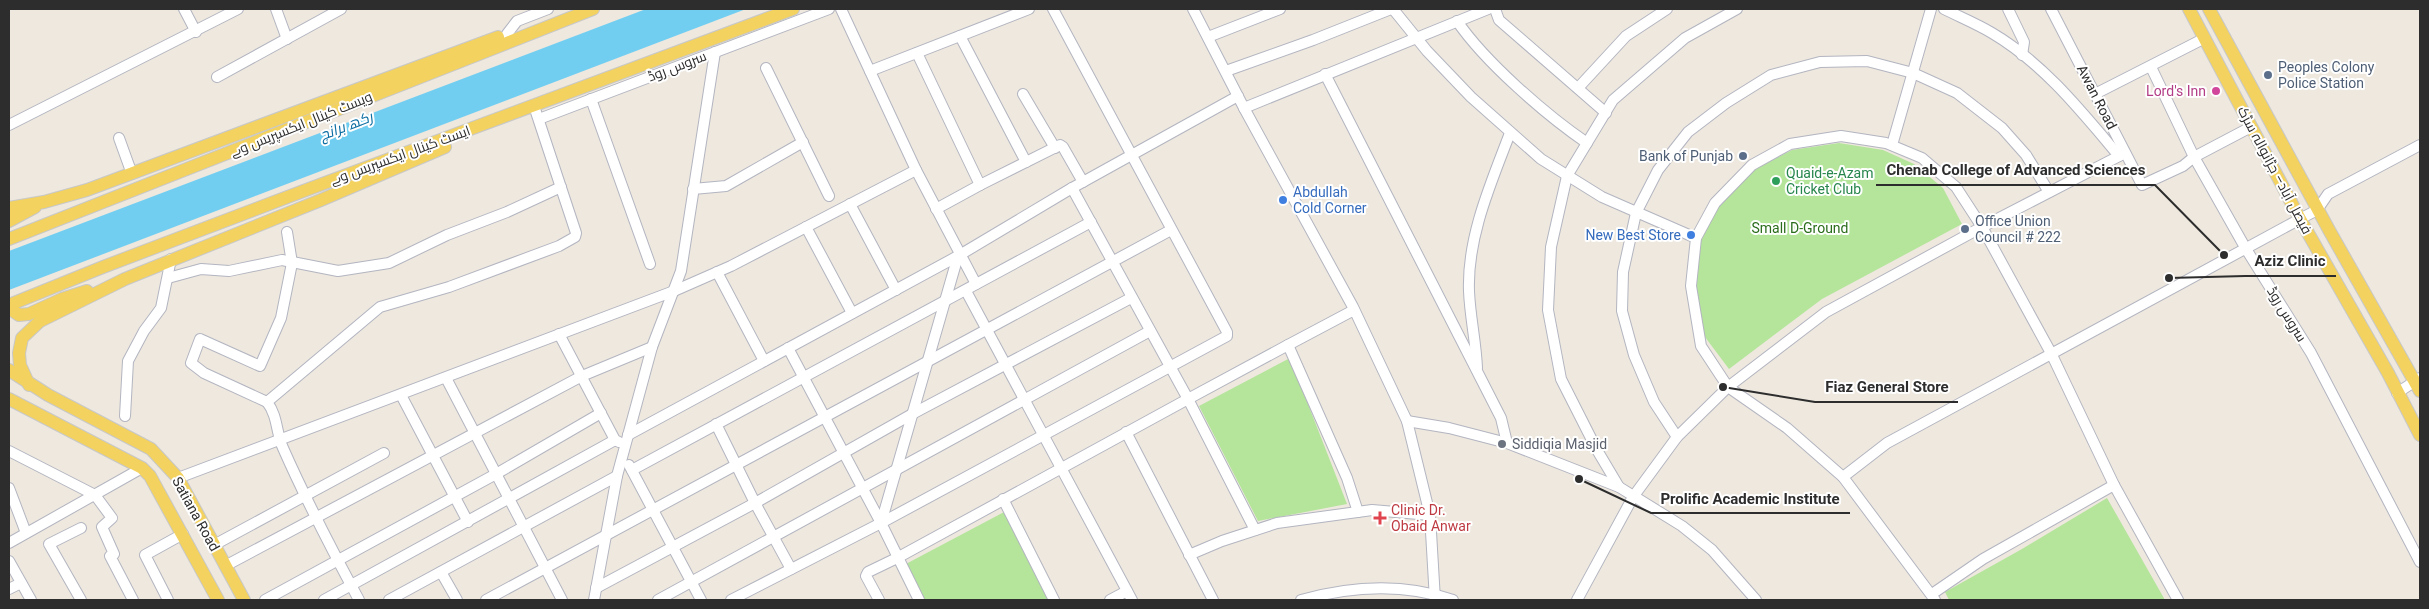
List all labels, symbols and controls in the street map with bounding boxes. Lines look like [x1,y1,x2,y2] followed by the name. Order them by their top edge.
[645,47,709,85] street label: سروس روڈ
[2278,59,2375,91] place label: Peoples Colony Police Station
[2074,62,2120,132] street label: Awan Road
[2262,69,2274,81] marker: Peoples Colony Police Station
[2146,83,2206,99] place label: Lord's Inn
[2210,85,2222,97] marker: Lord's Inn
[228,88,375,162] street label: ویسٹ کینال ایکسپریس وے
[2235,103,2315,237] street label: فیصل آباد– جڑانوالہ سڑک
[316,107,376,146] water label: رکھ برانچ
[328,122,473,190] street label: ایسٹ کینال ایکسپریس وے
[1639,148,1733,164] place label: Bank of Punjab
[1737,150,1749,162] marker: Bank of Punjab
[1876,155,2155,185] callout: Chenab College of Advanced Sciences
[1887,161,2146,179] text: Chenab College of Advanced Sciences
[1786,165,1873,197] place label: Quaid-e-Azam Cricket Club
[1770,175,1782,187] marker: Quaid-e-Azam Cricket Club
[1293,184,1367,216] place label: Abdullah Cold Corner
[1277,194,1289,206] marker: Abdullah Cold Corner
[1975,213,2061,245] place label: Office Union Council # 222
[1751,220,1849,236] park label: Small D-Ground
[1959,223,1971,235] marker: Office Union Council # 222
[1585,227,1681,243] place label: New Best Store
[1685,229,1697,241] marker: New Best Store
[2245,246,2336,276] callout: Aziz Clinic
[2254,252,2326,270] text: Aziz Clinic
[2264,284,2310,344] street label: سروس روڈ
[1815,372,1958,402] callout: Fiaz General Store
[1825,378,1949,396] text: Fiaz General Store
[1512,436,1607,452] place label: Siddiqia Masjid
[1496,438,1508,450] marker: Siddiqia Masjid
[169,474,223,554] street label: Satiana Road
[1651,483,1850,513] callout: Prolific Academic Institute
[1660,490,1840,508] text: Prolific Academic Institute
[1391,502,1471,534] place label: Clinic Dr. Obaid Anwar
[1373,511,1387,525] marker: Clinic Dr. Obaid Anwar

